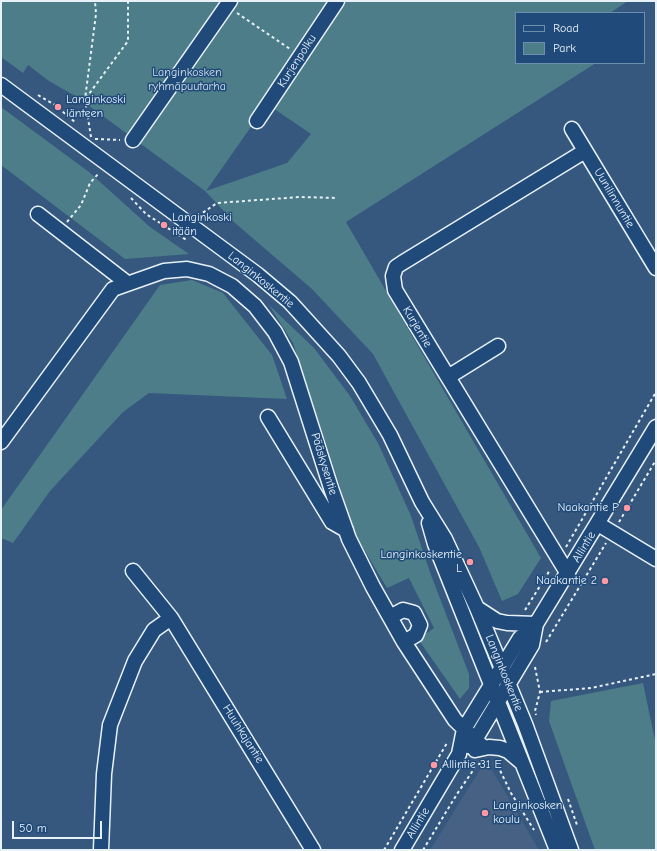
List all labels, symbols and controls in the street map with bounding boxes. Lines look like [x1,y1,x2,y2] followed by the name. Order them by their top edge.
[515,12,645,64] legend
[553,21,579,35] text: Road
[275,32,319,90] street label: Kurjenpolku
[553,41,576,55] text: Park
[148,66,226,94] park label: Langinkosken ryhmäpuutarha
[66,93,126,121] place label: Langinkoski länteen
[53,102,63,112] marker: Langinkoski länteen
[590,165,638,231] street label: Uunilinnuntie
[172,211,232,239] place label: Langinkoski itään
[159,220,169,230] marker: Langinkoski itään
[225,249,297,311] street label: Langinkoskentie
[399,304,435,350] street label: Kurjentie
[308,431,340,497] street label: Pääskysentie
[557,501,619,515] place label: Naakantie P
[622,503,632,513] marker: Naakantie P
[569,529,599,565] street label: Allintie
[380,548,462,576] place label: Langinkoskentie L
[465,557,475,567] marker: Langinkoskentie L
[536,574,597,588] place label: Naakantie 2
[600,576,610,586] marker: Naakantie 2
[482,633,526,713] street label: Langinkoskentie
[219,702,267,766] street label: Huuhkajantie
[442,758,502,772] place label: Allintie 31 E
[429,760,439,770] marker: Allintie 31 E
[493,799,562,827] place label: Langinkosken koulu
[403,805,433,841] street label: Allintie
[480,808,490,818] marker: Langinkosken koulu
[14,813,104,839] scale bar
[19,821,47,835] text: 50 m

